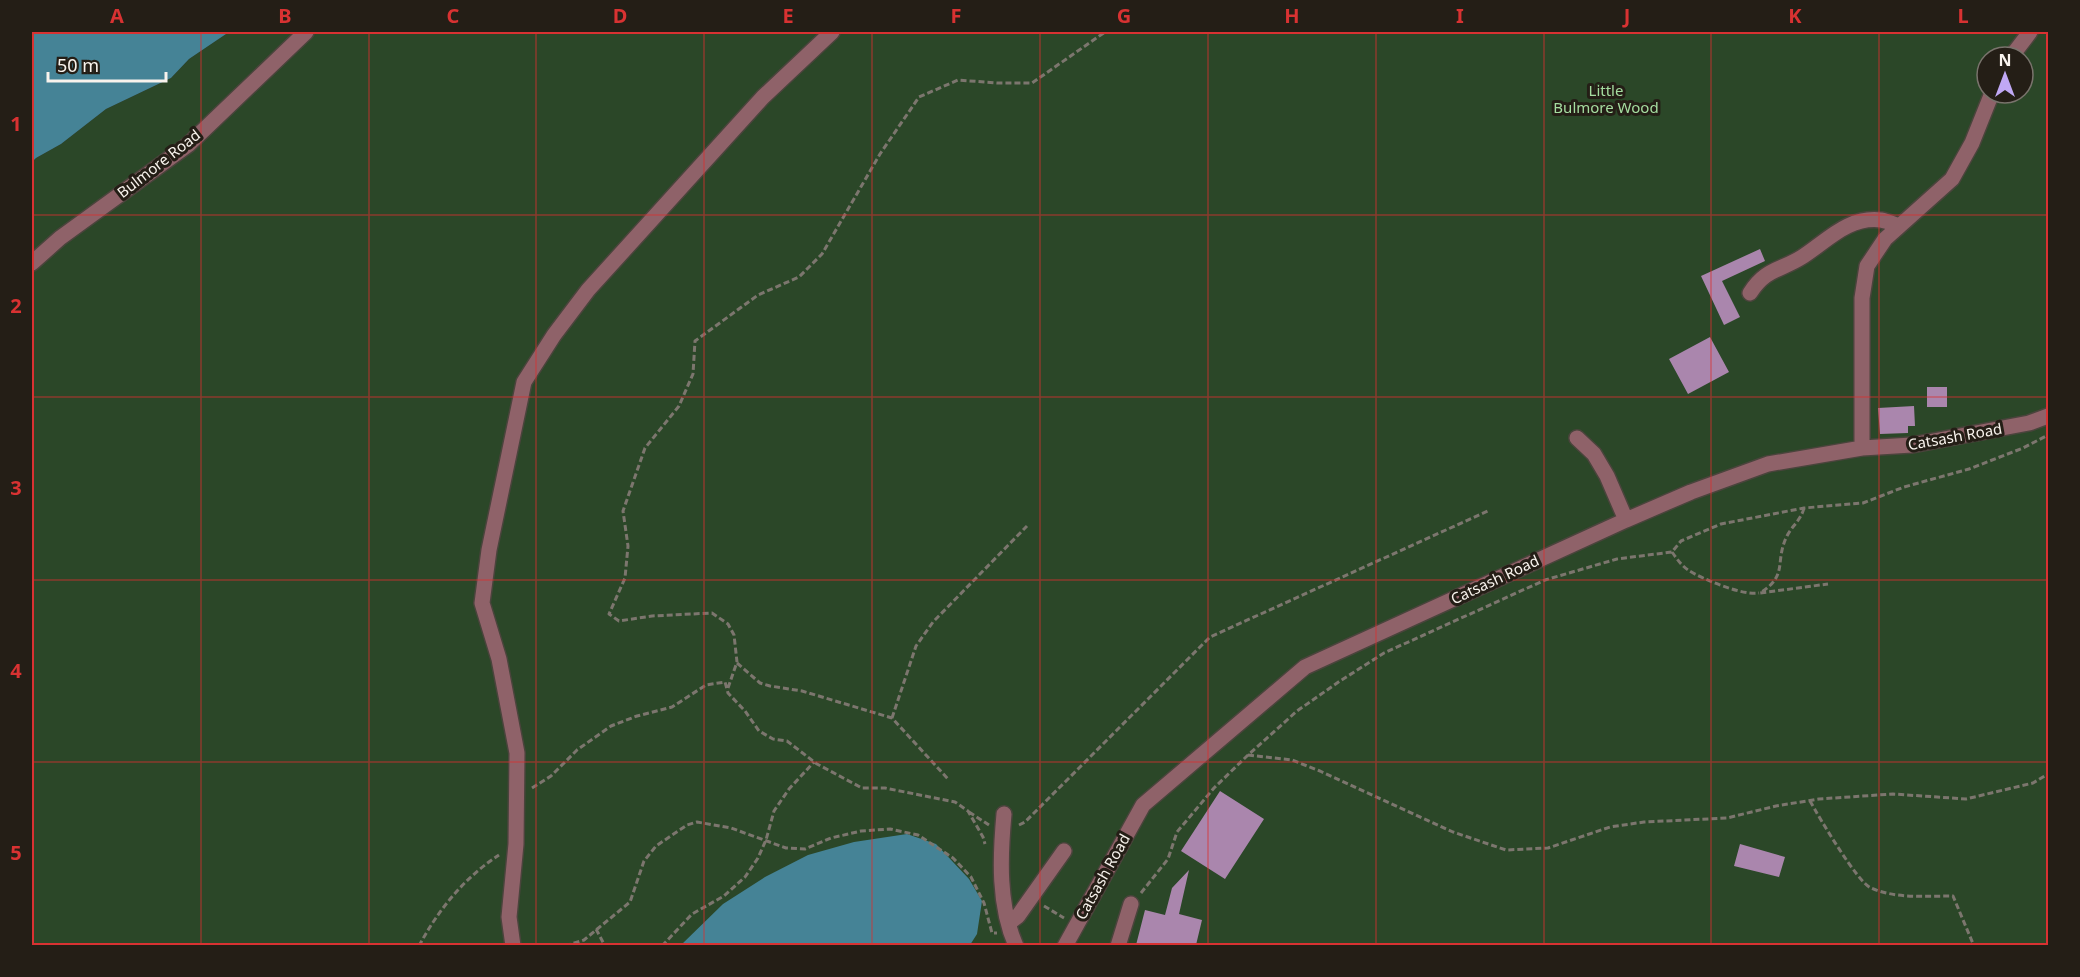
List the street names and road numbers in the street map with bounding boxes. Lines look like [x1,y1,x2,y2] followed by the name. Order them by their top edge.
[113,124,204,202] street label: Bulmore Road
[1906,418,2003,454] street label: Catsash Road
[1447,550,1542,608] street label: Catsash Road
[1070,830,1134,923] street label: Catsash Road

